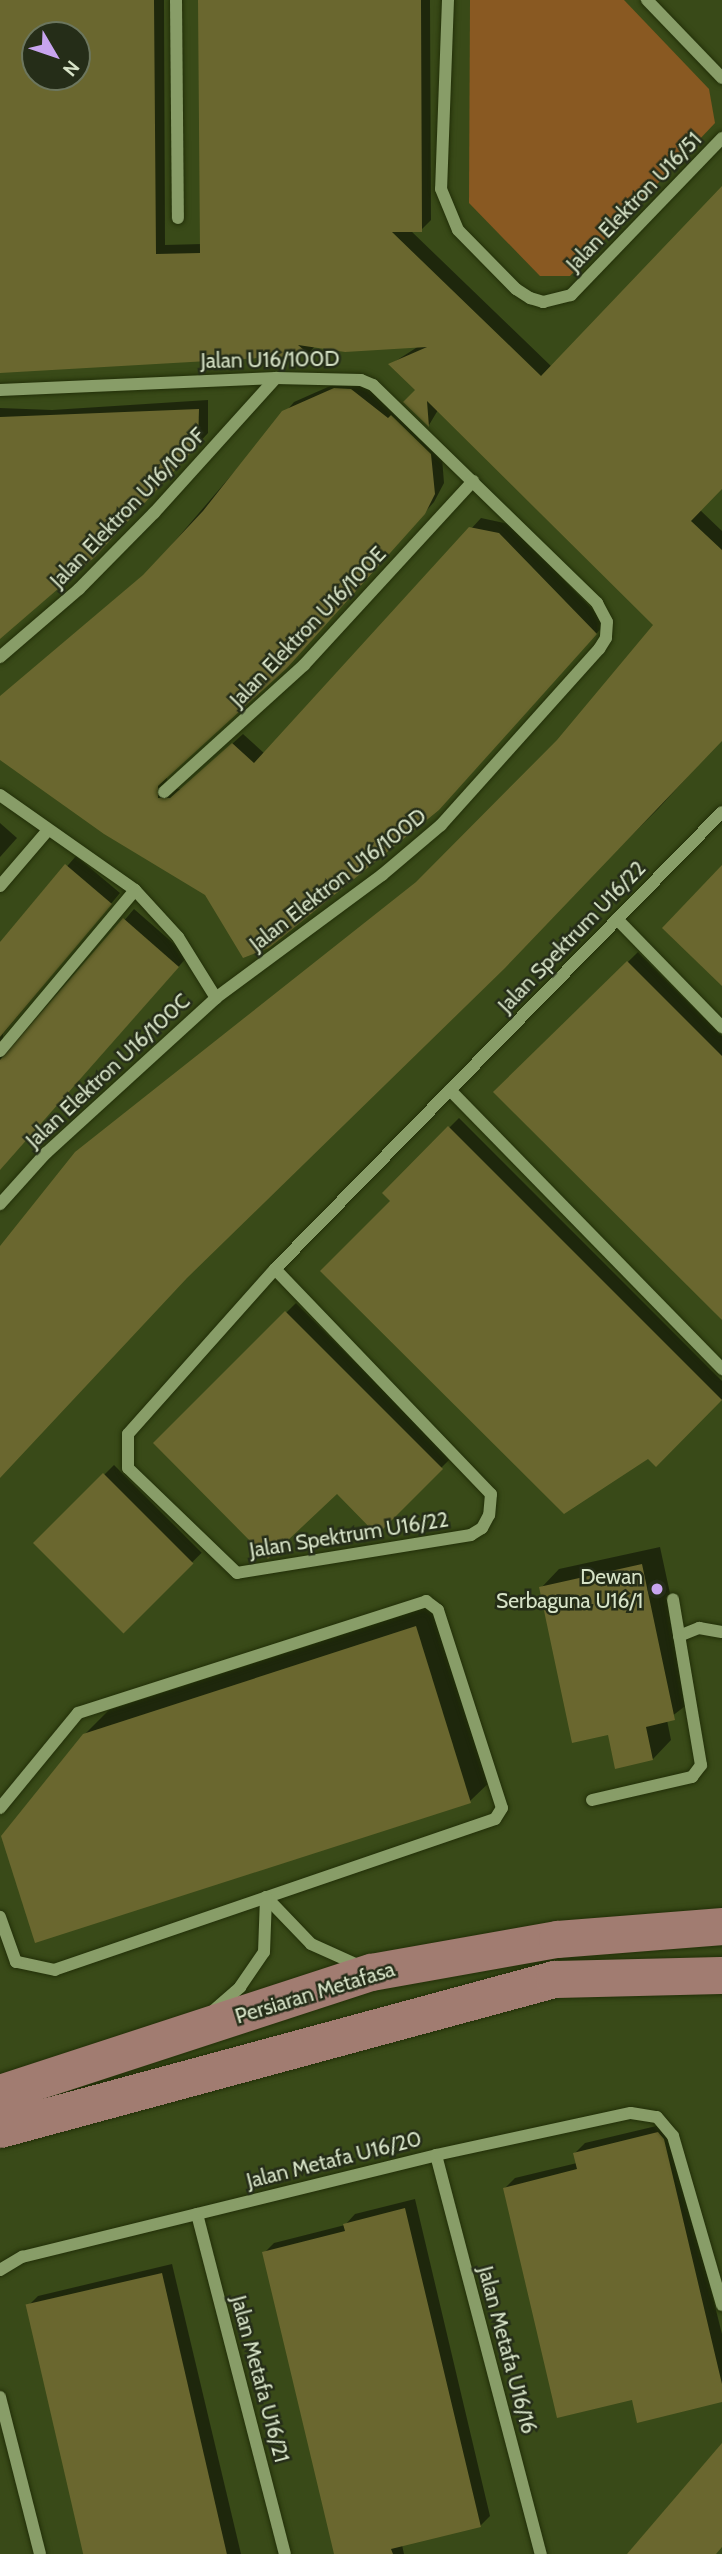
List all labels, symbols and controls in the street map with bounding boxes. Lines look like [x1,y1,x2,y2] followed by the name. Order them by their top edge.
[21,21,91,91] north arrow
[58,56,84,81] text: N
[561,127,707,277] street label: Jalan Elektron U16/51
[200,346,340,374] street label: Jalan U16/100D
[45,423,211,593] street label: Jalan Elektron U16/100F
[225,542,391,712] street label: Jalan Elektron U16/100E
[245,803,431,957] street label: Jalan Elektron U16/100D
[493,856,651,1018] street label: Jalan Spektrum U16/22
[21,989,195,1153] street label: Jalan Elektron U16/100C
[248,1507,450,1563] street label: Jalan Spektrum U16/22
[496,1564,643,1614] place label: Dewan Serbaguna U16/1
[649,1581,665,1597] marker: Dewan Serbaguna U16/1
[232,1957,398,2029] street label: Persiaran Metafasa
[244,2126,424,2194] street label: Jalan Metafa U16/20
[473,2263,541,2437] street label: Jalan Metafa U16/16
[226,2293,294,2465] street label: Jalan Metafa U16/21

